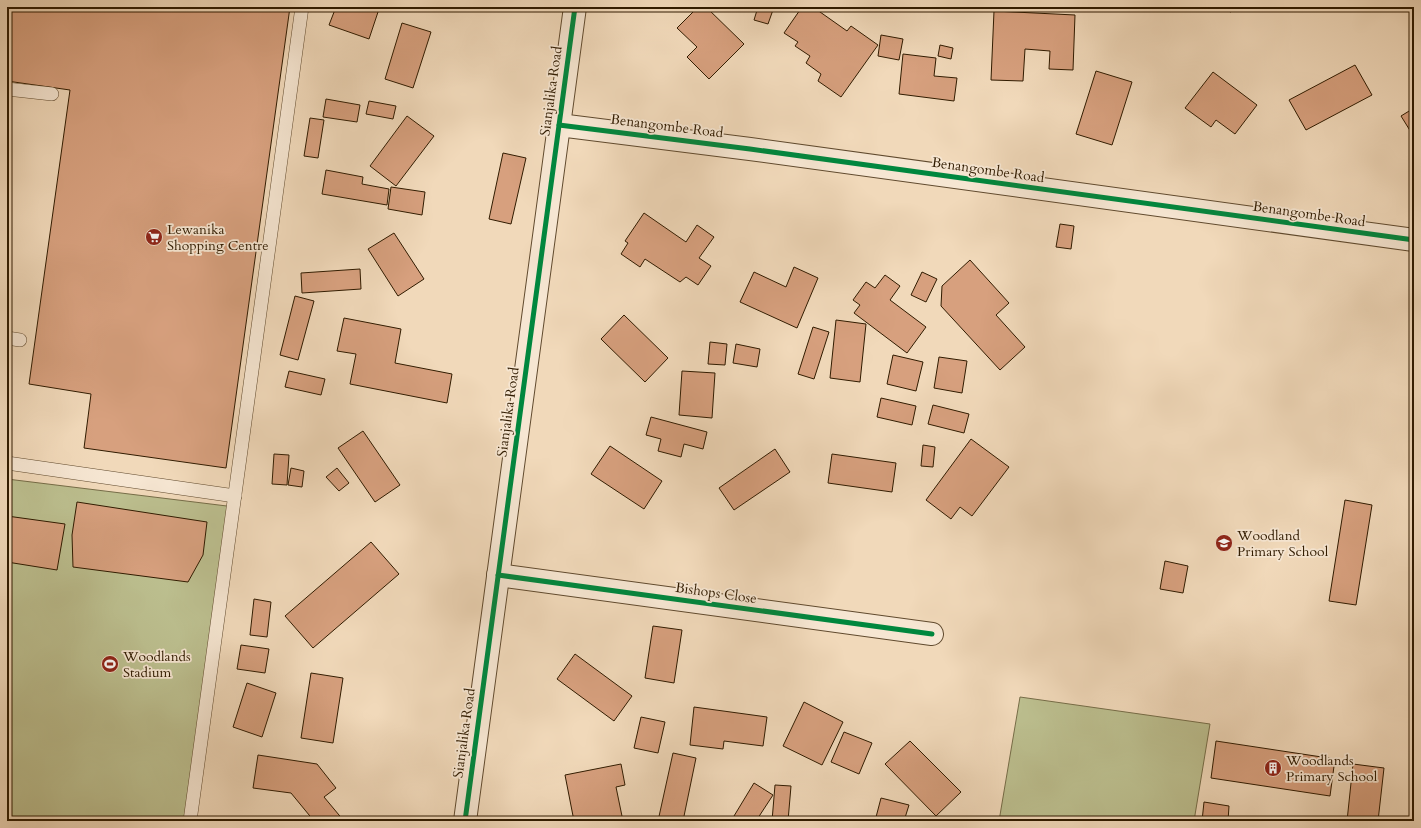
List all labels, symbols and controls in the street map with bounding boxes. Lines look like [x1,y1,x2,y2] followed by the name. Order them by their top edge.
[535,44,567,137] street label: Sianjalika Road
[610,110,725,142] street label: Benangombe Road
[930,153,1046,187] street label: Benangombe Road
[1251,197,1367,231] street label: Benangombe Road
[167,220,269,255] place label: Lewanika Shopping Centre
[144,227,164,247] supermarket icon: Lewanika Shopping Centre
[492,365,524,458] street label: Sianjalika Road
[1236,526,1329,561] place label: Woodland Primary School
[1214,533,1234,553] school or university icon: Woodland Primary School
[674,578,758,608] street label: Bishops Close
[122,647,191,682] place label: Woodlands Stadium
[100,654,120,674] sports icon: Woodlands Stadium
[448,686,480,779] street label: Sianjalika Road
[1285,751,1378,786] place label: Woodlands Primary School
[1263,758,1283,778] building icon: Woodlands Primary School

